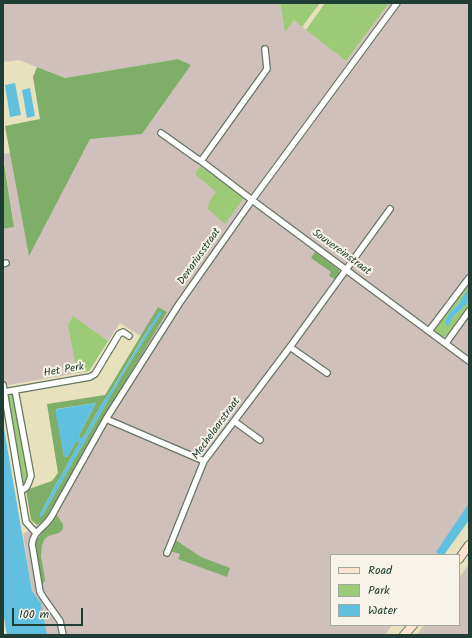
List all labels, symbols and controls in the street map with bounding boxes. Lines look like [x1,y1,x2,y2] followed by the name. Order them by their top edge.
[176,226,224,288] street label: Denariusstraat
[309,227,373,279] street label: Souvereinstraat
[43,361,85,381] street label: Het Perk
[190,396,244,462] street label: Mechelaarstraat
[330,554,460,626] legend
[368,561,392,580] text: Road
[368,581,390,600] text: Park
[14,600,85,626] scale bar
[368,601,397,620] text: Water
[19,605,49,624] text: 100 m

